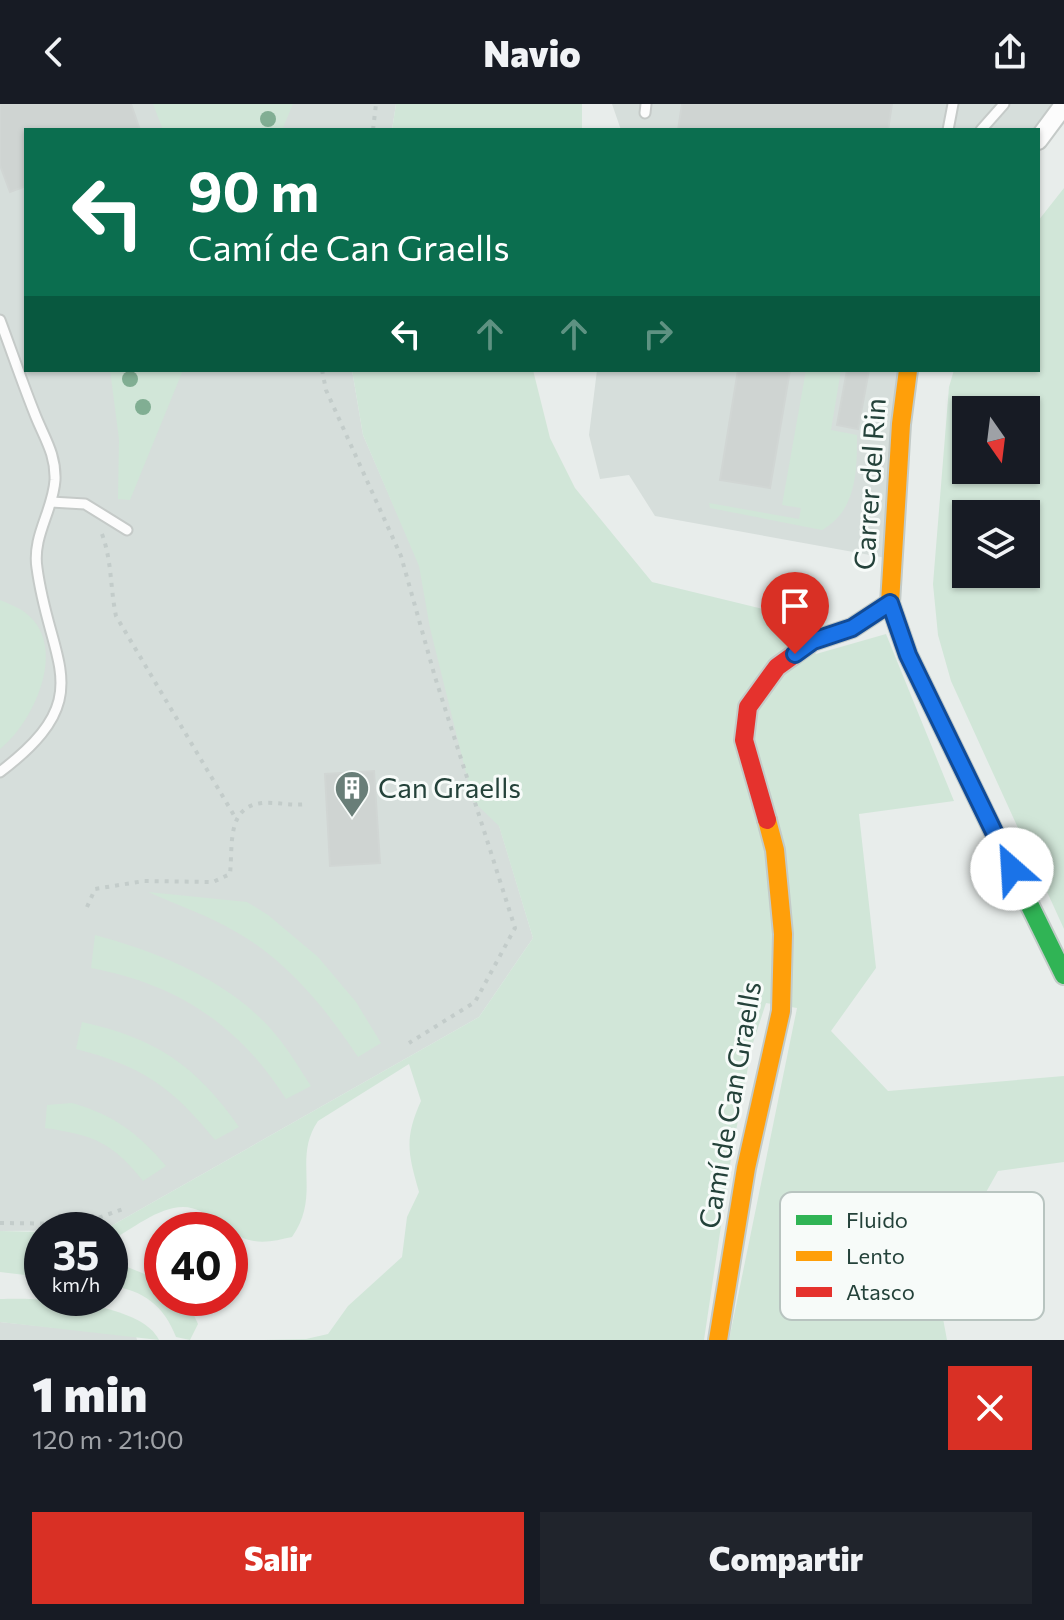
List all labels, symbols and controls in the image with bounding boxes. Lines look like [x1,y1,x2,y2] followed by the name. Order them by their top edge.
[32,30,76,74] icon: back
[483,30,581,74] text: Navio
[988,30,1032,74] icon: share
[188,155,319,224] text: 90 m
[56,160,160,264] icon: left
[188,224,510,268] text: Camí de Can Graells
[384,312,428,356] icon: left
[468,312,512,356] icon: ahead
[552,312,596,356] icon: ahead
[636,312,680,356] icon: right
[952,396,1040,484] north arrow
[952,396,1040,588] map controls
[846,397,892,571] street label: Carrer del Rin
[952,500,1040,588] button: layers
[761,572,829,654] pin
[773,584,817,628] icon: arrive
[333,769,371,819] building icon: Can Graells
[378,770,521,804] place label: Can Graells
[970,827,1054,911] position arrow
[691,979,767,1231] street label: Camí de Can Graells
[780,1192,1044,1320] legend
[846,1206,908,1233] text: Fluido
[144,1212,248,1316] speed limit sign: 40
[53,1229,99,1278] text: 35
[846,1242,905,1269] text: Lento
[52,1272,100,1296] text: km/h
[846,1278,915,1305] text: Atasco
[32,1363,147,1422] text: 1 min
[948,1366,1032,1450] button: close
[32,1423,184,1454] text: 120 m · 21:00
[32,1512,524,1604] button: Salir
[540,1512,1032,1604] button: Compartir

